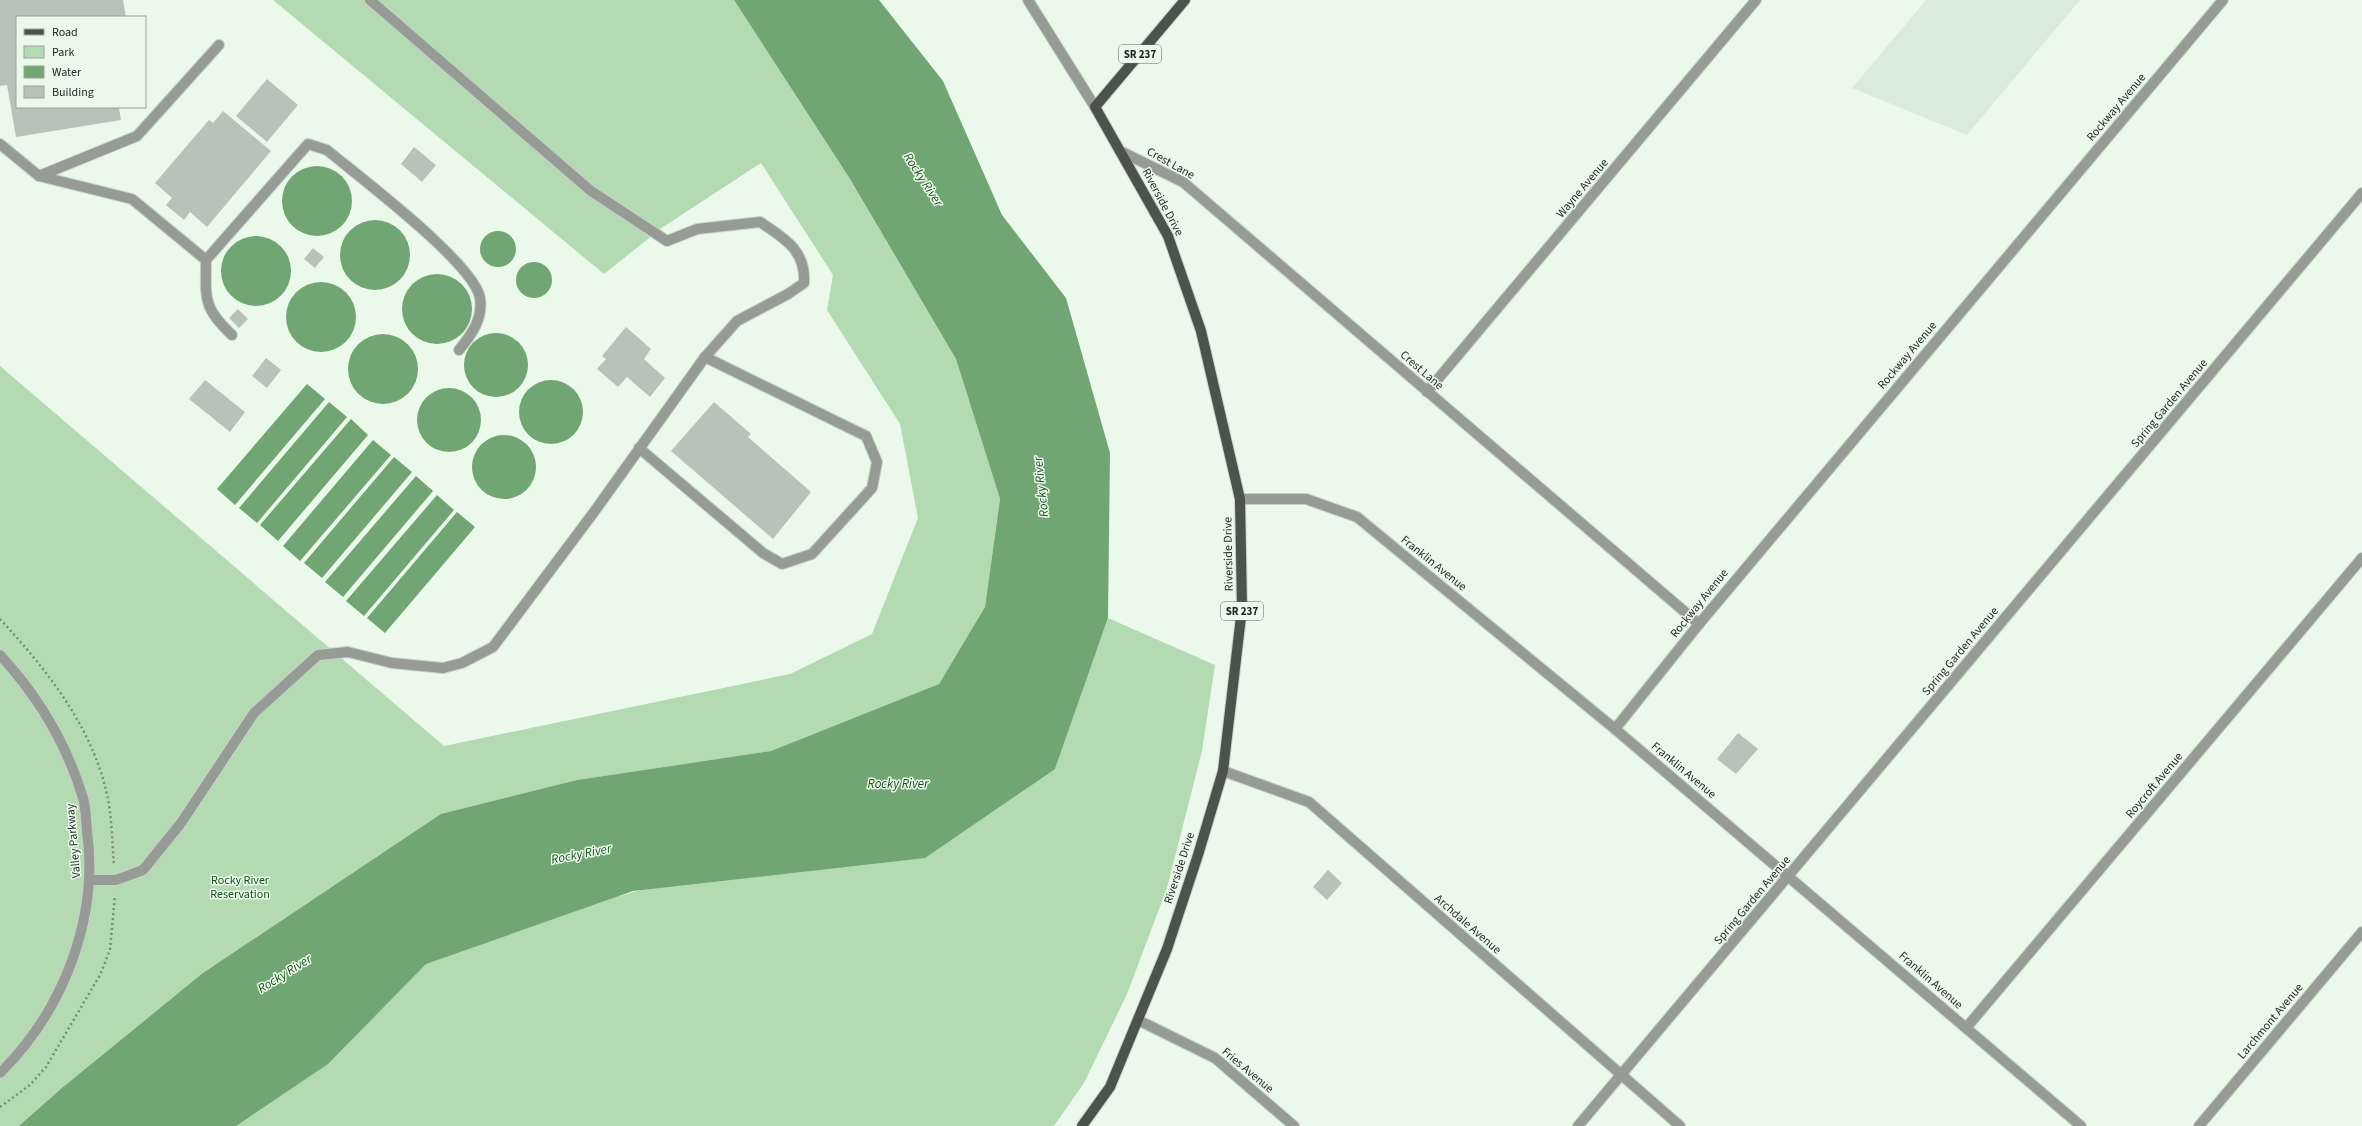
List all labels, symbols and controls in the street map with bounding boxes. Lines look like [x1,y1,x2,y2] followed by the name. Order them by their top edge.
[16,16,146,108] legend
[52,24,78,41] text: Road
[52,44,74,61] text: Park
[1119,45,1161,63] road number: SR 237
[52,64,82,81] text: Water
[2083,70,2150,145] street label: Rockway Avenue
[52,84,94,101] text: Building
[1144,143,1198,184] street label: Crest Lane
[899,149,948,210] water label: Rocky River
[1552,155,1612,222] street label: Wayne Avenue
[1138,165,1188,239] street label: Riverside Drive
[1874,318,1941,393] street label: Rockway Avenue
[1396,347,1447,394] street label: Crest Lane
[2127,355,2212,451] street label: Spring Garden Avenue
[1029,455,1053,518] water label: Rocky River
[1219,517,1238,591] street label: Riverside Drive
[1397,532,1470,595] street label: Franklin Avenue
[1666,565,1733,641] street label: Rockway Avenue
[1221,602,1263,620] road number: SR 237
[1918,603,2003,699] street label: Spring Garden Avenue
[1648,738,1720,803] street label: Franklin Avenue
[2122,749,2187,822] street label: Roycroft Avenue
[868,775,929,793] water label: Rocky River
[62,803,85,879] street label: Valley Parkway
[1160,830,1199,906] street label: Riverside Drive
[550,839,613,869] water label: Rocky River
[1710,852,1795,948] street label: Spring Garden Avenue
[210,872,270,903] park label: Rocky River Reservation
[1431,891,1505,958] street label: Archdale Avenue
[1895,948,1966,1013] street label: Franklin Avenue
[254,950,316,998] water label: Rocky River
[2234,980,2307,1063] street label: Larchmont Avenue
[1218,1044,1277,1097] street label: Fries Avenue

